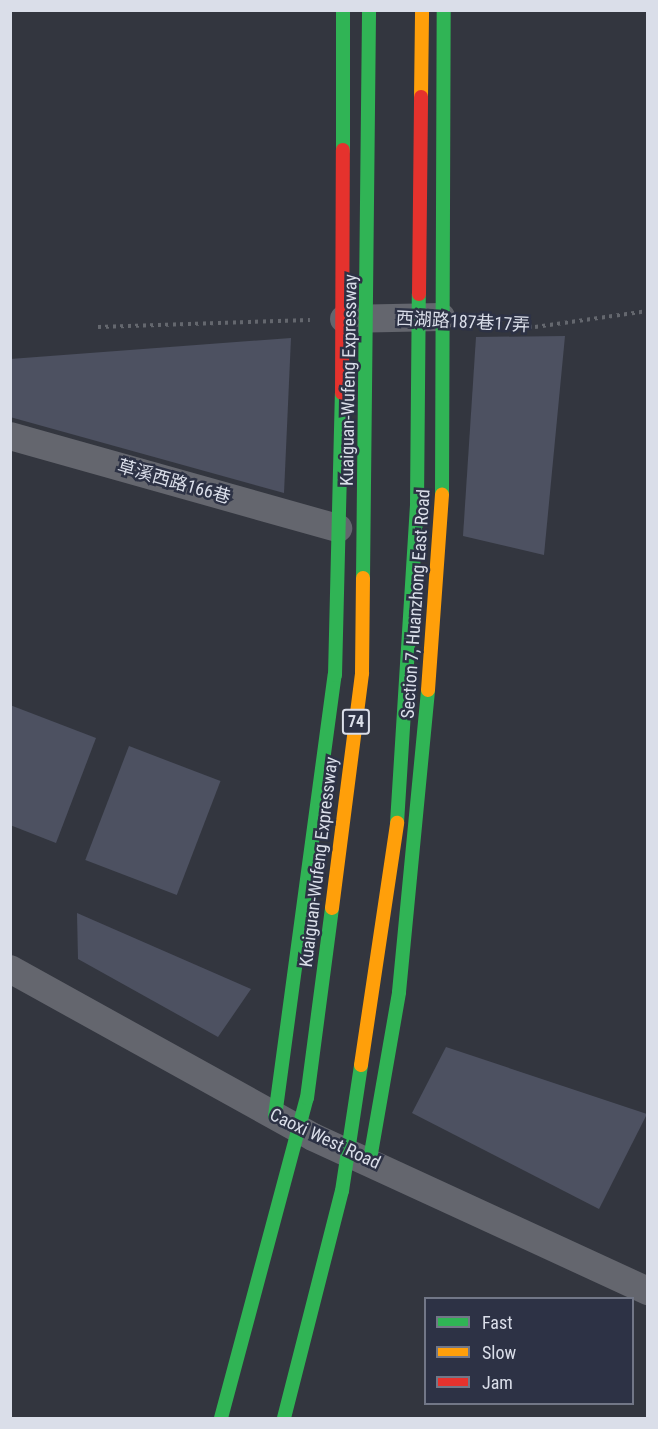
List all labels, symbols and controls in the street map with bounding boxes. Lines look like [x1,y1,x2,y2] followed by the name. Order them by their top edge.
[336,274,362,486] street label: Kuaiguan-Wufeng Expressway
[395,308,531,336] street label: 西湖路187巷17弄
[115,456,233,508] street label: 草溪西路166巷
[397,489,435,719] street label: Section 7, Huanzhong East Road
[341,709,371,735] road number: 74
[295,756,343,968] street label: Kuaiguan-Wufeng Expressway
[266,1104,384,1174] street label: Caoxi West Road
[424,1297,634,1405] legend
[482,1312,513,1333] text: Fast
[482,1342,516,1363] text: Slow
[482,1372,513,1393] text: Jam

